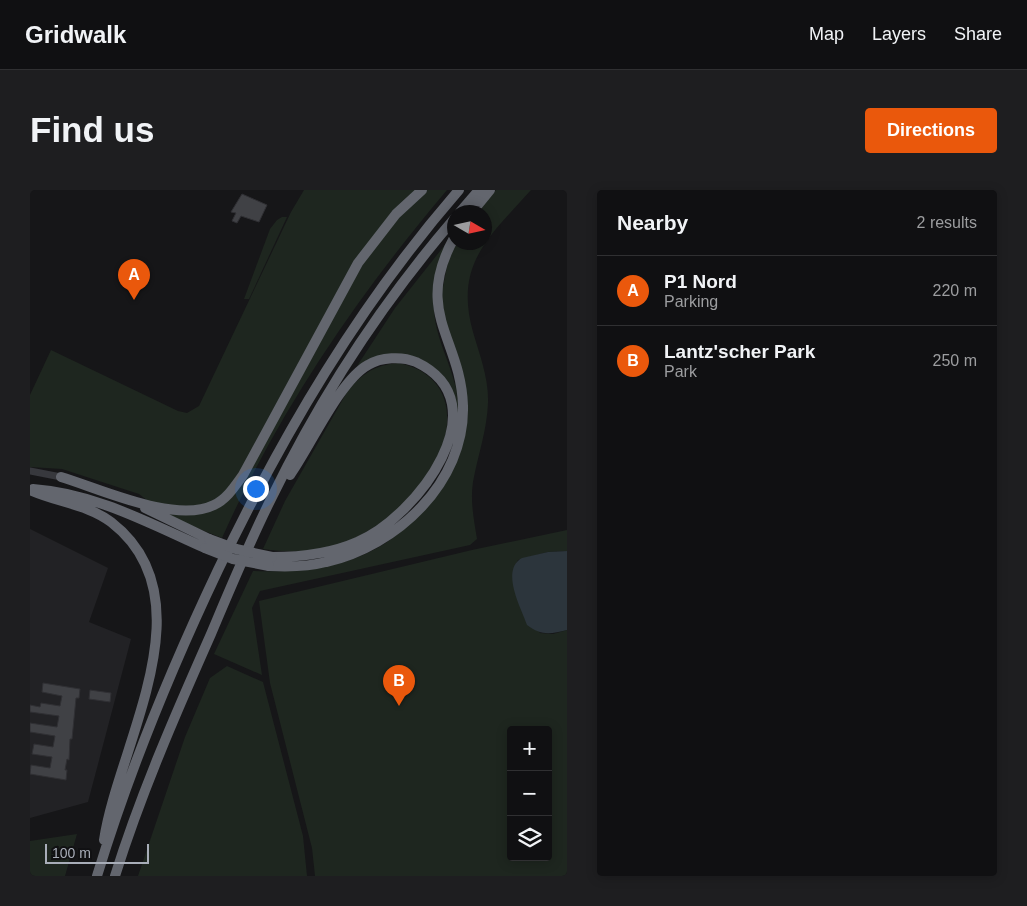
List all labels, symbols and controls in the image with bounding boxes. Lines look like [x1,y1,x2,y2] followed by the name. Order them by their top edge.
[25,21,126,48] text: Gridwalk
[809,24,844,44] text: Map
[872,24,926,44] text: Layers
[954,24,1002,44] text: Share
[865,108,997,153] button: Directions
[30,110,154,149] text: Find us
[447,205,492,250] north arrow
[617,211,688,234] text: Nearby
[917,214,977,231] text: 2 results
[118,259,150,300] pin: A
[664,271,737,292] text: P1 Nord
[627,282,639,299] text: A
[933,282,977,299] text: 220 m
[664,293,718,310] text: Parking
[664,341,815,362] text: Lantz'scher Park
[627,352,639,369] text: B
[933,352,977,369] text: 250 m
[664,363,697,380] text: Park
[243,476,269,502] your location
[383,665,415,706] pin: B
[507,726,552,861] map controls
[507,726,552,771] button: +
[507,771,552,816] button: −
[507,816,552,861] button: layers
[45,841,149,864] scale bar
[52,845,91,861] text: 100 m

